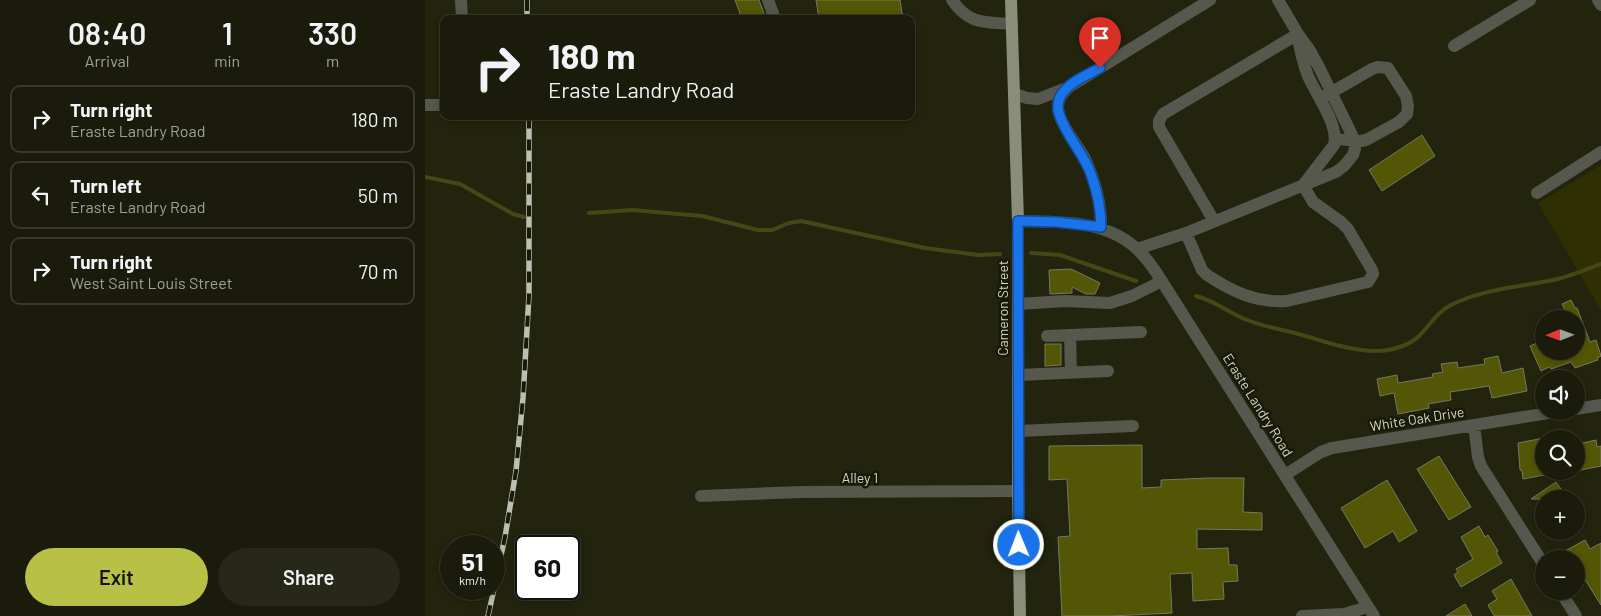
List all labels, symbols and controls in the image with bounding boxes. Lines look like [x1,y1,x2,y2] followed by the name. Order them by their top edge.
[68,15,146,51] text: 08:40
[222,15,232,51] text: 1
[308,15,357,51] text: 330
[1079,17,1121,68] pin
[1086,24,1114,52] icon: arrive
[548,34,636,76] text: 180 m
[465,35,530,100] icon: right
[85,51,129,70] text: Arrival
[214,51,240,70] text: min
[326,51,339,70] text: m
[548,76,734,102] text: Eraste Landry Road
[70,98,152,121] text: Turn right
[27,105,55,133] icon: right
[351,108,398,131] text: 180 m
[70,121,205,140] text: Eraste Landry Road
[70,174,141,197] text: Turn left
[27,181,55,209] icon: left
[358,184,398,207] text: 50 m
[70,197,205,216] text: Eraste Landry Road
[70,250,152,273] text: Turn right
[27,257,55,285] icon: right
[359,260,398,283] text: 70 m
[994,260,1011,356] street label: Cameron Street
[70,273,233,292] text: West Saint Louis Street
[1535,310,1585,360] north arrow
[1535,310,1585,600] map controls
[1220,350,1297,459] street label: Eraste Landry Road
[1535,370,1585,420] button: sound
[1369,403,1465,434] street label: White Oak Drive
[1535,430,1585,480] button: search
[842,469,878,486] street label: Alley 1
[1535,490,1585,540] button: +
[992,518,1044,570] position arrow
[515,535,580,600] speed limit sign: 60
[461,546,484,576] text: 51
[25,548,208,606] button: Exit
[218,548,400,606] button: Share
[1535,550,1585,600] button: −
[459,573,486,587] text: km/h

